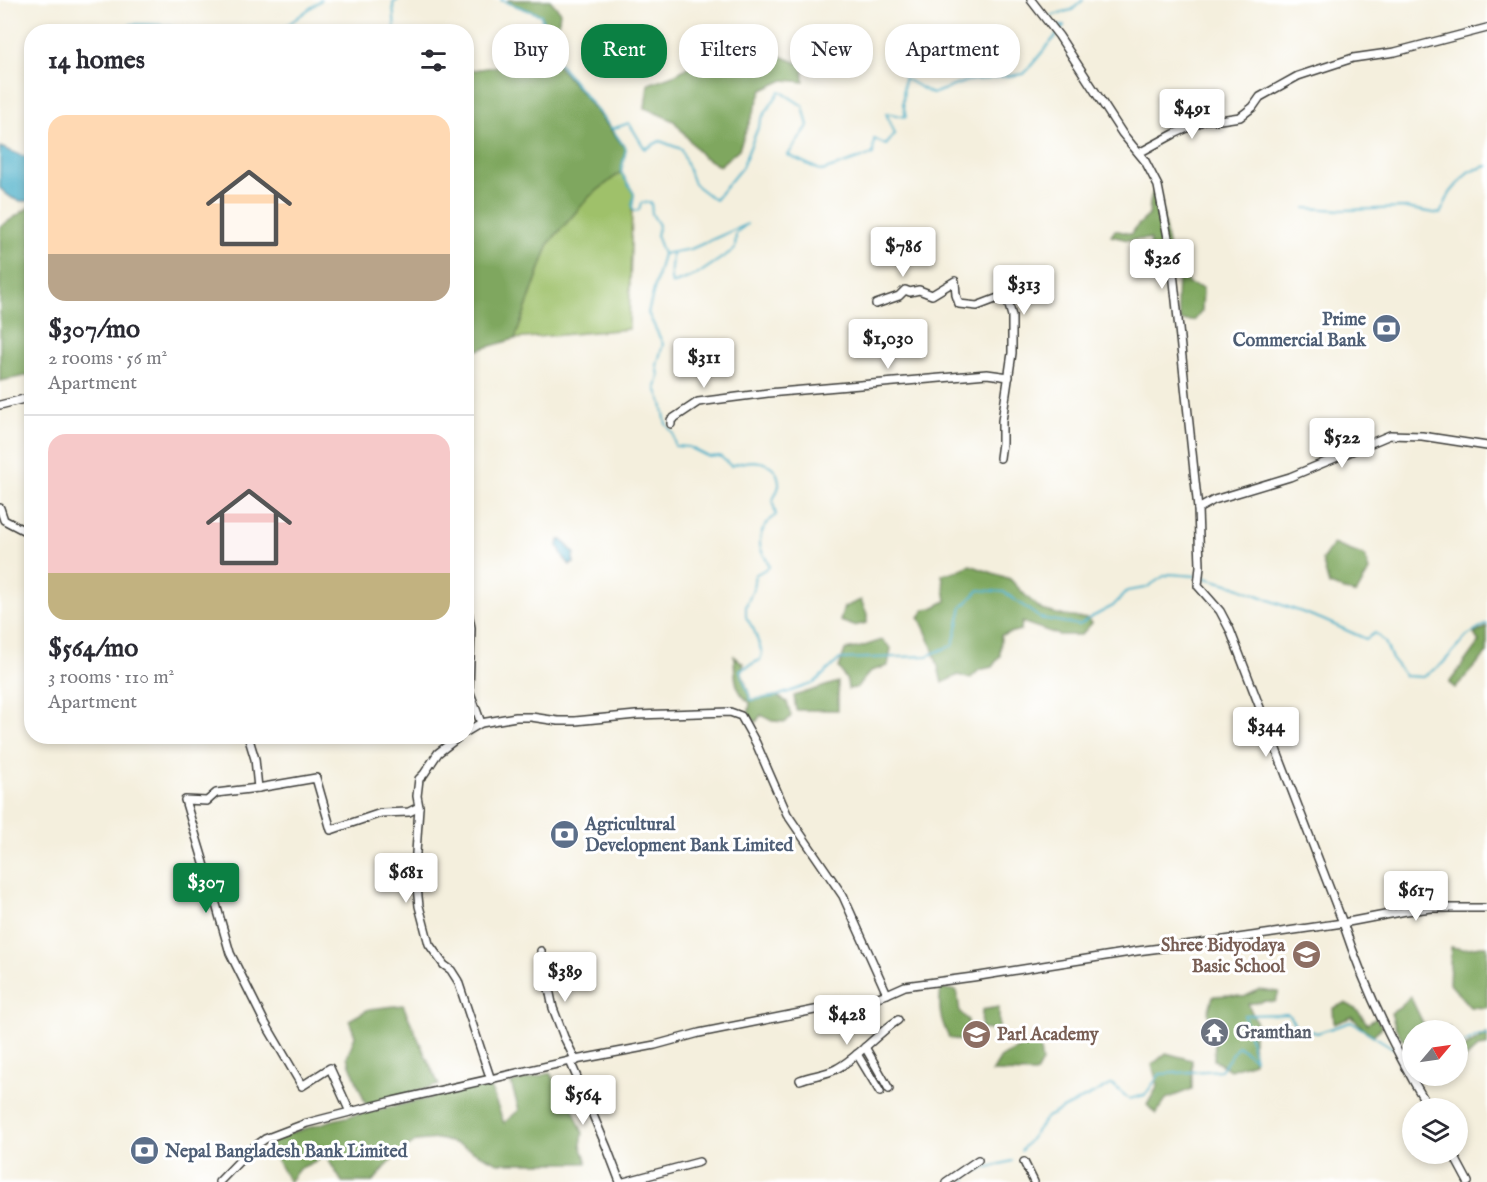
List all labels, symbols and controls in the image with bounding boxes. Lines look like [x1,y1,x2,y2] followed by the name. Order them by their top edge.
[492,24,569,78] chip: Buy
[581,24,667,78] chip: Rent
[679,24,778,78] chip: Filters
[790,24,873,78] chip: New
[885,24,1020,78] chip: Apartment
[48,44,145,77] text: 14 homes
[417,44,450,77] icon: filters
[1156,89,1228,140] pin: $491
[1174,96,1211,121] text: $491
[195,154,303,262] icon: home
[867,227,939,278] pin: $786
[885,234,921,259] text: $786
[1126,239,1198,290] pin: $326
[1144,246,1180,271] text: $326
[988,265,1060,316] pin: $313
[1007,272,1041,297] text: $313
[1233,309,1367,353] place label: Prime Commercial Bank
[48,313,140,346] text: $307/mo
[1371,313,1403,345] bank icon: Prime Commercial Bank
[839,319,937,370] pin: $1,030
[863,326,913,351] text: $1,030
[668,338,740,389] pin: $311
[687,345,721,370] text: $311
[48,346,167,371] text: 2 rooms · 56 m²
[48,371,137,396] text: Apartment
[1306,418,1378,469] pin: $522
[1323,425,1361,450] text: $522
[195,473,303,581] icon: home
[48,632,138,665] text: $564/mo
[48,665,174,690] text: 3 rooms · 110 m²
[48,690,137,715] text: Apartment
[1230,707,1302,758] pin: $344
[1247,714,1285,739] text: $344
[584,814,793,858] place label: Agricultural Development Bank Limited
[548,818,580,850] bank icon: Agricultural Development Bank Limited
[370,853,442,904] pin: $681
[389,860,423,885] text: $681
[170,863,242,914] pin: $307
[187,870,225,895] text: $307
[1380,871,1452,922] pin: $617
[1398,878,1434,903] text: $617
[1161,935,1286,979] place label: Shree Bidyodaya Basic School
[1290,939,1322,971] school or university icon: Shree Bidyodaya Basic School
[529,952,601,1003] pin: $389
[547,959,583,984] text: $389
[811,995,883,1046] pin: $428
[828,1002,866,1027] text: $428
[1199,1016,1231,1048] temple icon: Gramthan
[960,1018,992,1050] school or university icon: Parl Academy
[1402,1020,1468,1086] north arrow
[1402,1020,1468,1164] map controls
[1236,1022,1312,1045] place label: Gramthan
[997,1024,1100,1047] place label: Parl Academy
[547,1075,619,1126] pin: $564
[565,1082,601,1107] text: $564
[1402,1098,1468,1164] button: layers
[128,1135,160,1167] bank icon: Nepal Bangladesh Bank Limited
[164,1141,408,1164] place label: Nepal Bangladesh Bank Limited

